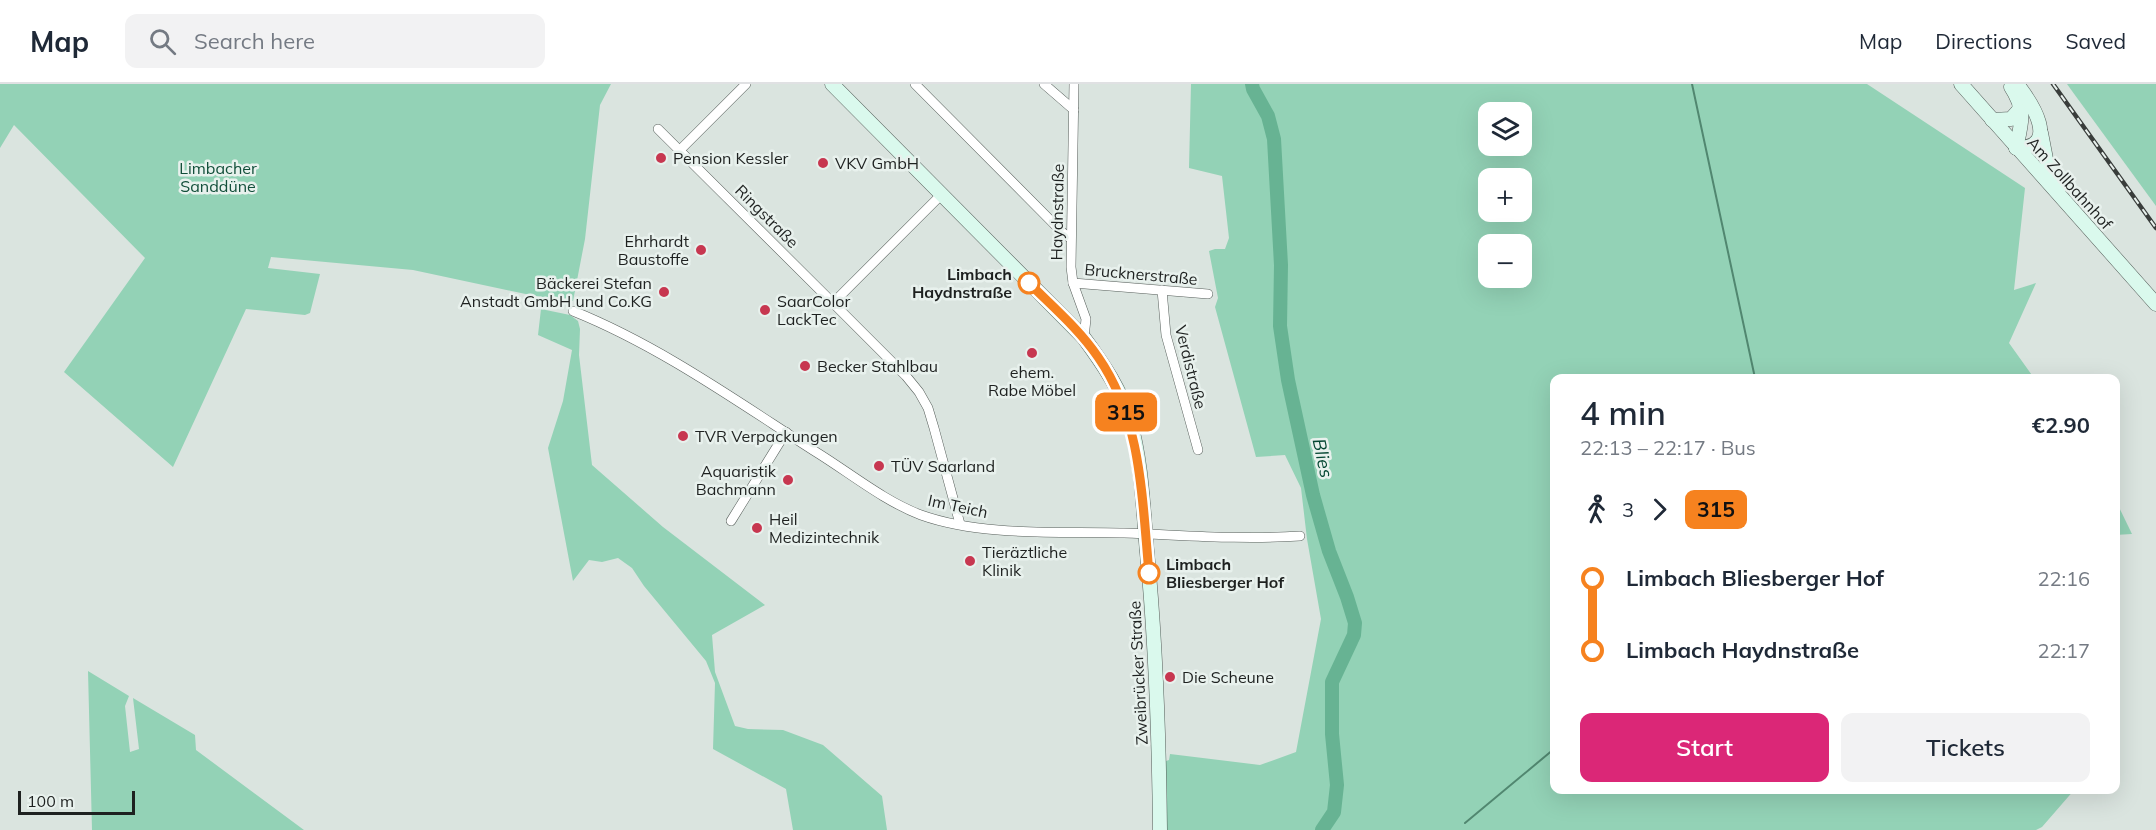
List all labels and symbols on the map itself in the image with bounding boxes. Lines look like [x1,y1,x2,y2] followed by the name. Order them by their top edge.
[2023,133,2117,234] street label: Am Zollbahnhof
[673,148,789,168] place label: Pension Kessler
[654,151,668,165] marker: Pension Kessler
[835,153,919,173] place label: VKV GmbH
[816,156,830,170] marker: VKV GmbH
[179,158,257,196] park label: Limbacher Sanddüne
[1046,163,1068,261] street label: Haydnstraße
[731,180,803,252] street label: Ringstraße
[618,231,689,269] place label: Ehrhardt Baustoffe
[694,243,708,257] marker: Ehrhardt Baustoffe
[1084,259,1198,289] street label: Brucknerstraße
[912,264,1012,302] place label: Limbach Haydnstraße
[1018,272,1040,294] marker: Limbach Haydnstraße
[460,273,652,311] place label: Bäckerei Stefan Anstadt GmbH und Co.KG
[657,285,671,299] marker: Bäckerei Stefan Anstadt GmbH und Co.KG
[777,291,850,329] place label: SaarColor LackTec
[758,303,772,317] marker: SaarColor LackTec
[1171,323,1211,411] street label: Verdistraße
[1025,346,1039,360] marker: ehem. Rabe Möbel
[817,356,938,376] place label: Becker Stahlbau
[798,359,812,373] marker: Becker Stahlbau
[988,362,1076,400] place label: ehem. Rabe Möbel
[1092,392,1160,432] line badge: 315
[695,426,838,446] place label: TVR Verpackungen
[676,429,690,443] marker: TVR Verpackungen
[1308,436,1338,480] water label: Blies
[891,456,995,476] place label: TÜV Saarland
[872,459,886,473] marker: TÜV Saarland
[696,461,777,499] place label: Aquaristik Bachmann
[781,473,795,487] marker: Aquaristik Bachmann
[926,490,990,522] street label: Im Teich
[769,509,880,547] place label: Heil Medizintechnik
[750,521,764,535] marker: Heil Medizintechnik
[982,542,1067,580] place label: Tieräztliche Klinik
[963,554,977,568] marker: Tieräztliche Klinik
[1166,554,1285,592] place label: Limbach Bliesberger Hof
[1138,562,1160,584] marker: Limbach Bliesberger Hof
[1124,600,1152,746] street label: Zweibrücker Straße
[1182,667,1274,687] place label: Die Scheune
[1163,670,1177,684] marker: Die Scheune
[18,788,135,816] scale bar

